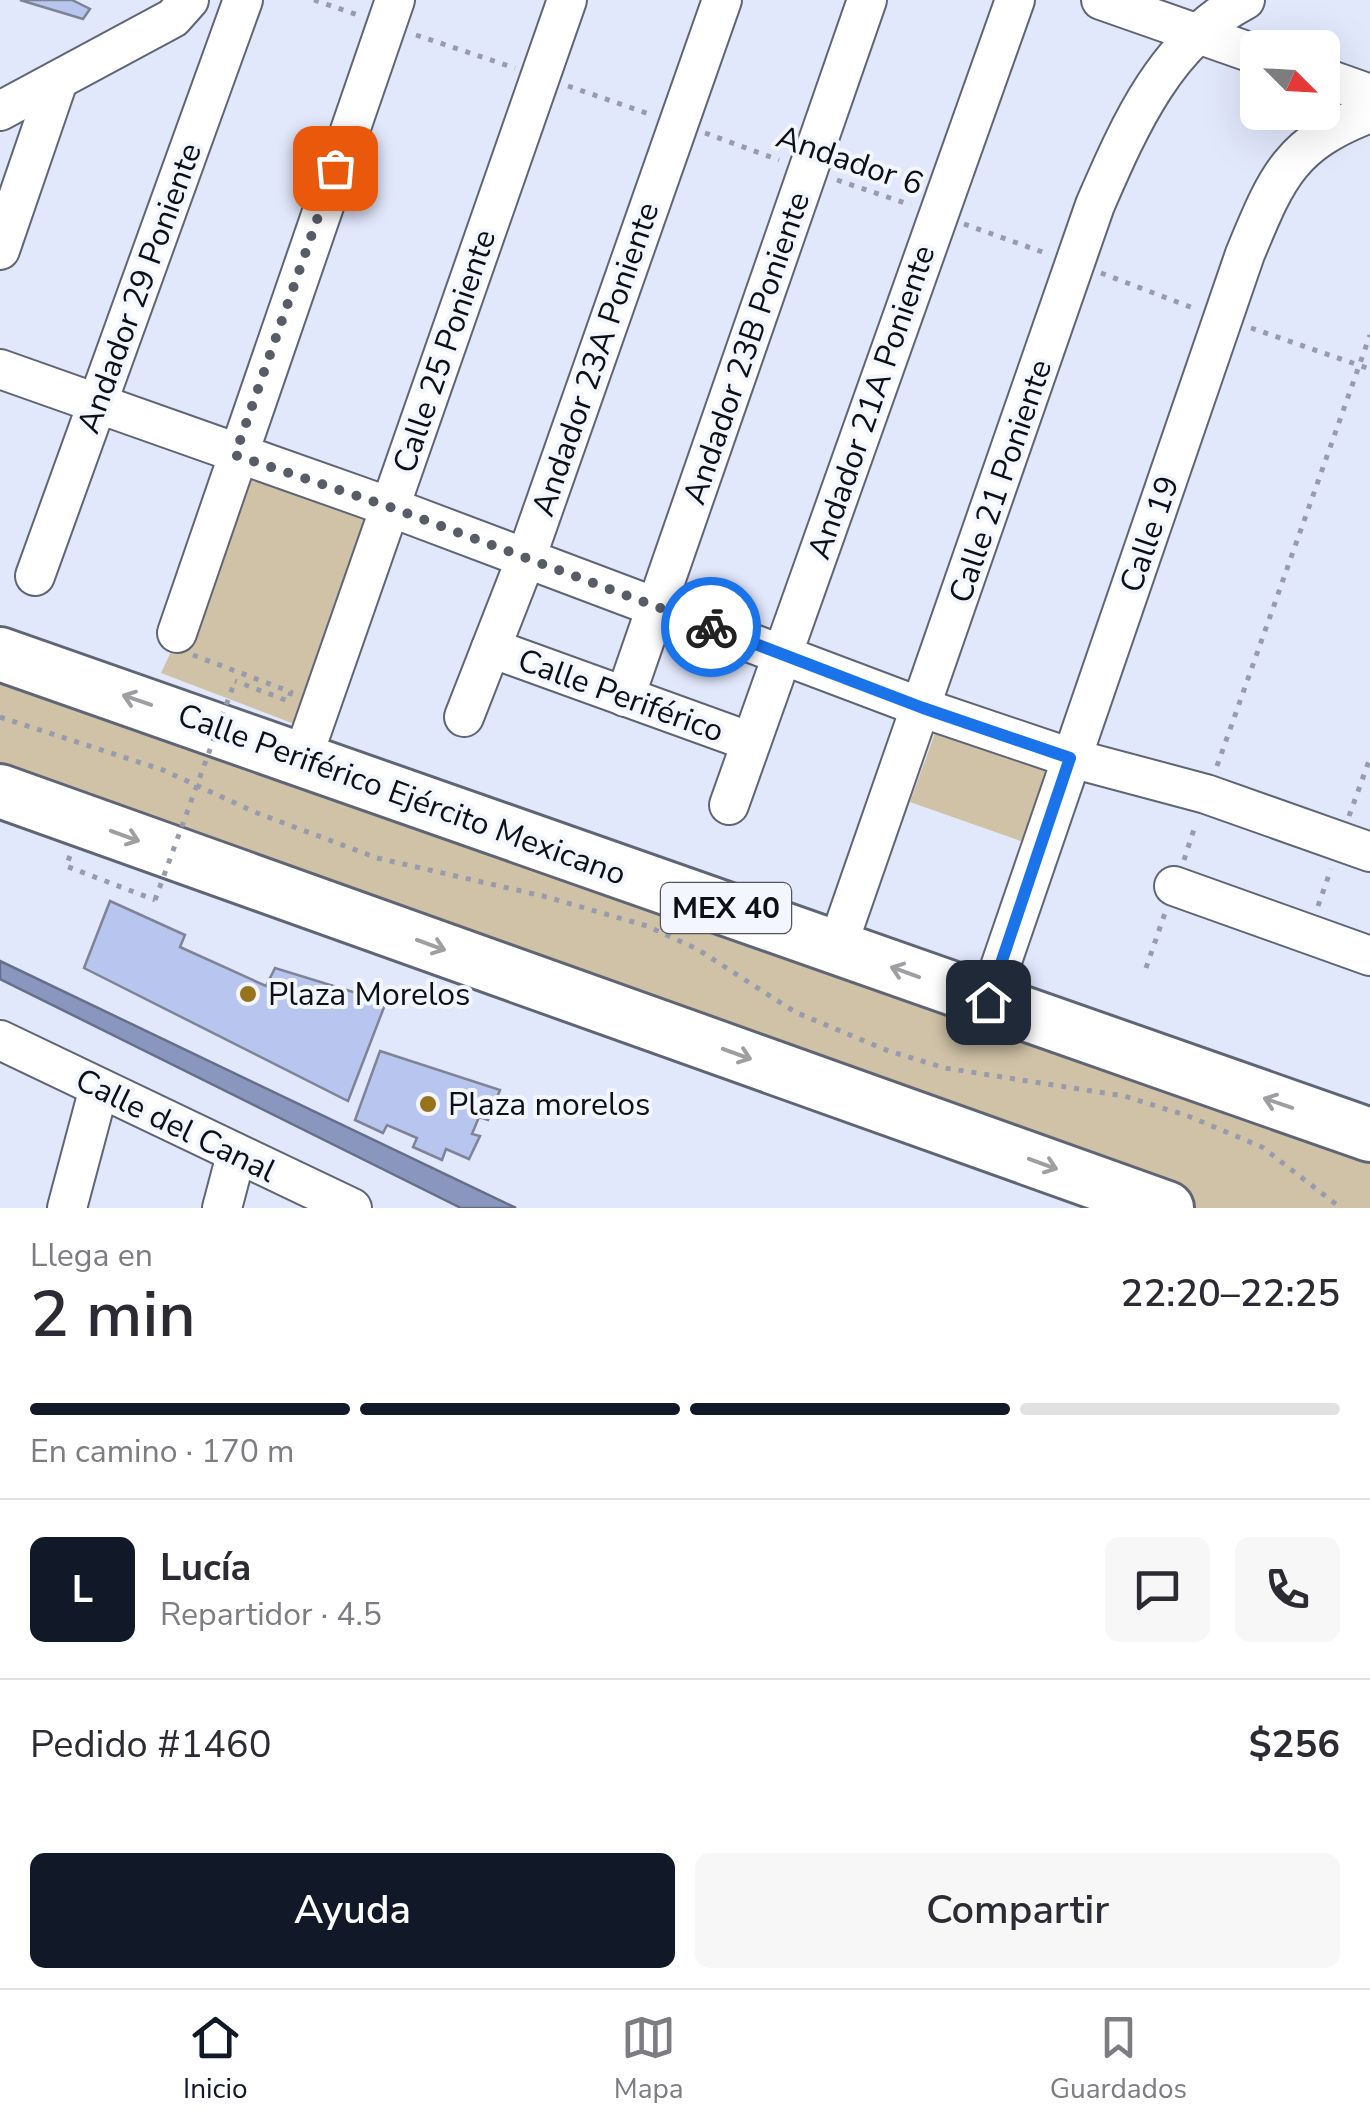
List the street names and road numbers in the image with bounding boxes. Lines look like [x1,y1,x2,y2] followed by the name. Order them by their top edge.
[771,115,929,206] street label: Andador 6
[67,137,212,439] street label: Andador 29 Poniente
[673,186,820,510] street label: Andador 23B Poniente
[522,196,669,522] street label: Andador 23A Poniente
[383,224,506,479] street label: Calle 25 Poniente
[798,239,945,565] street label: Andador 21A Poniente
[939,354,1062,609] street label: Calle 21 Poniente
[1110,470,1189,598] street label: Calle 19
[512,638,730,753] street label: Calle Periférico
[172,693,632,896] street label: Calle Periférico Ejército Mexicano
[661,883,791,933] road number: MEX 40
[68,1058,284,1193] street label: Calle del Canal

